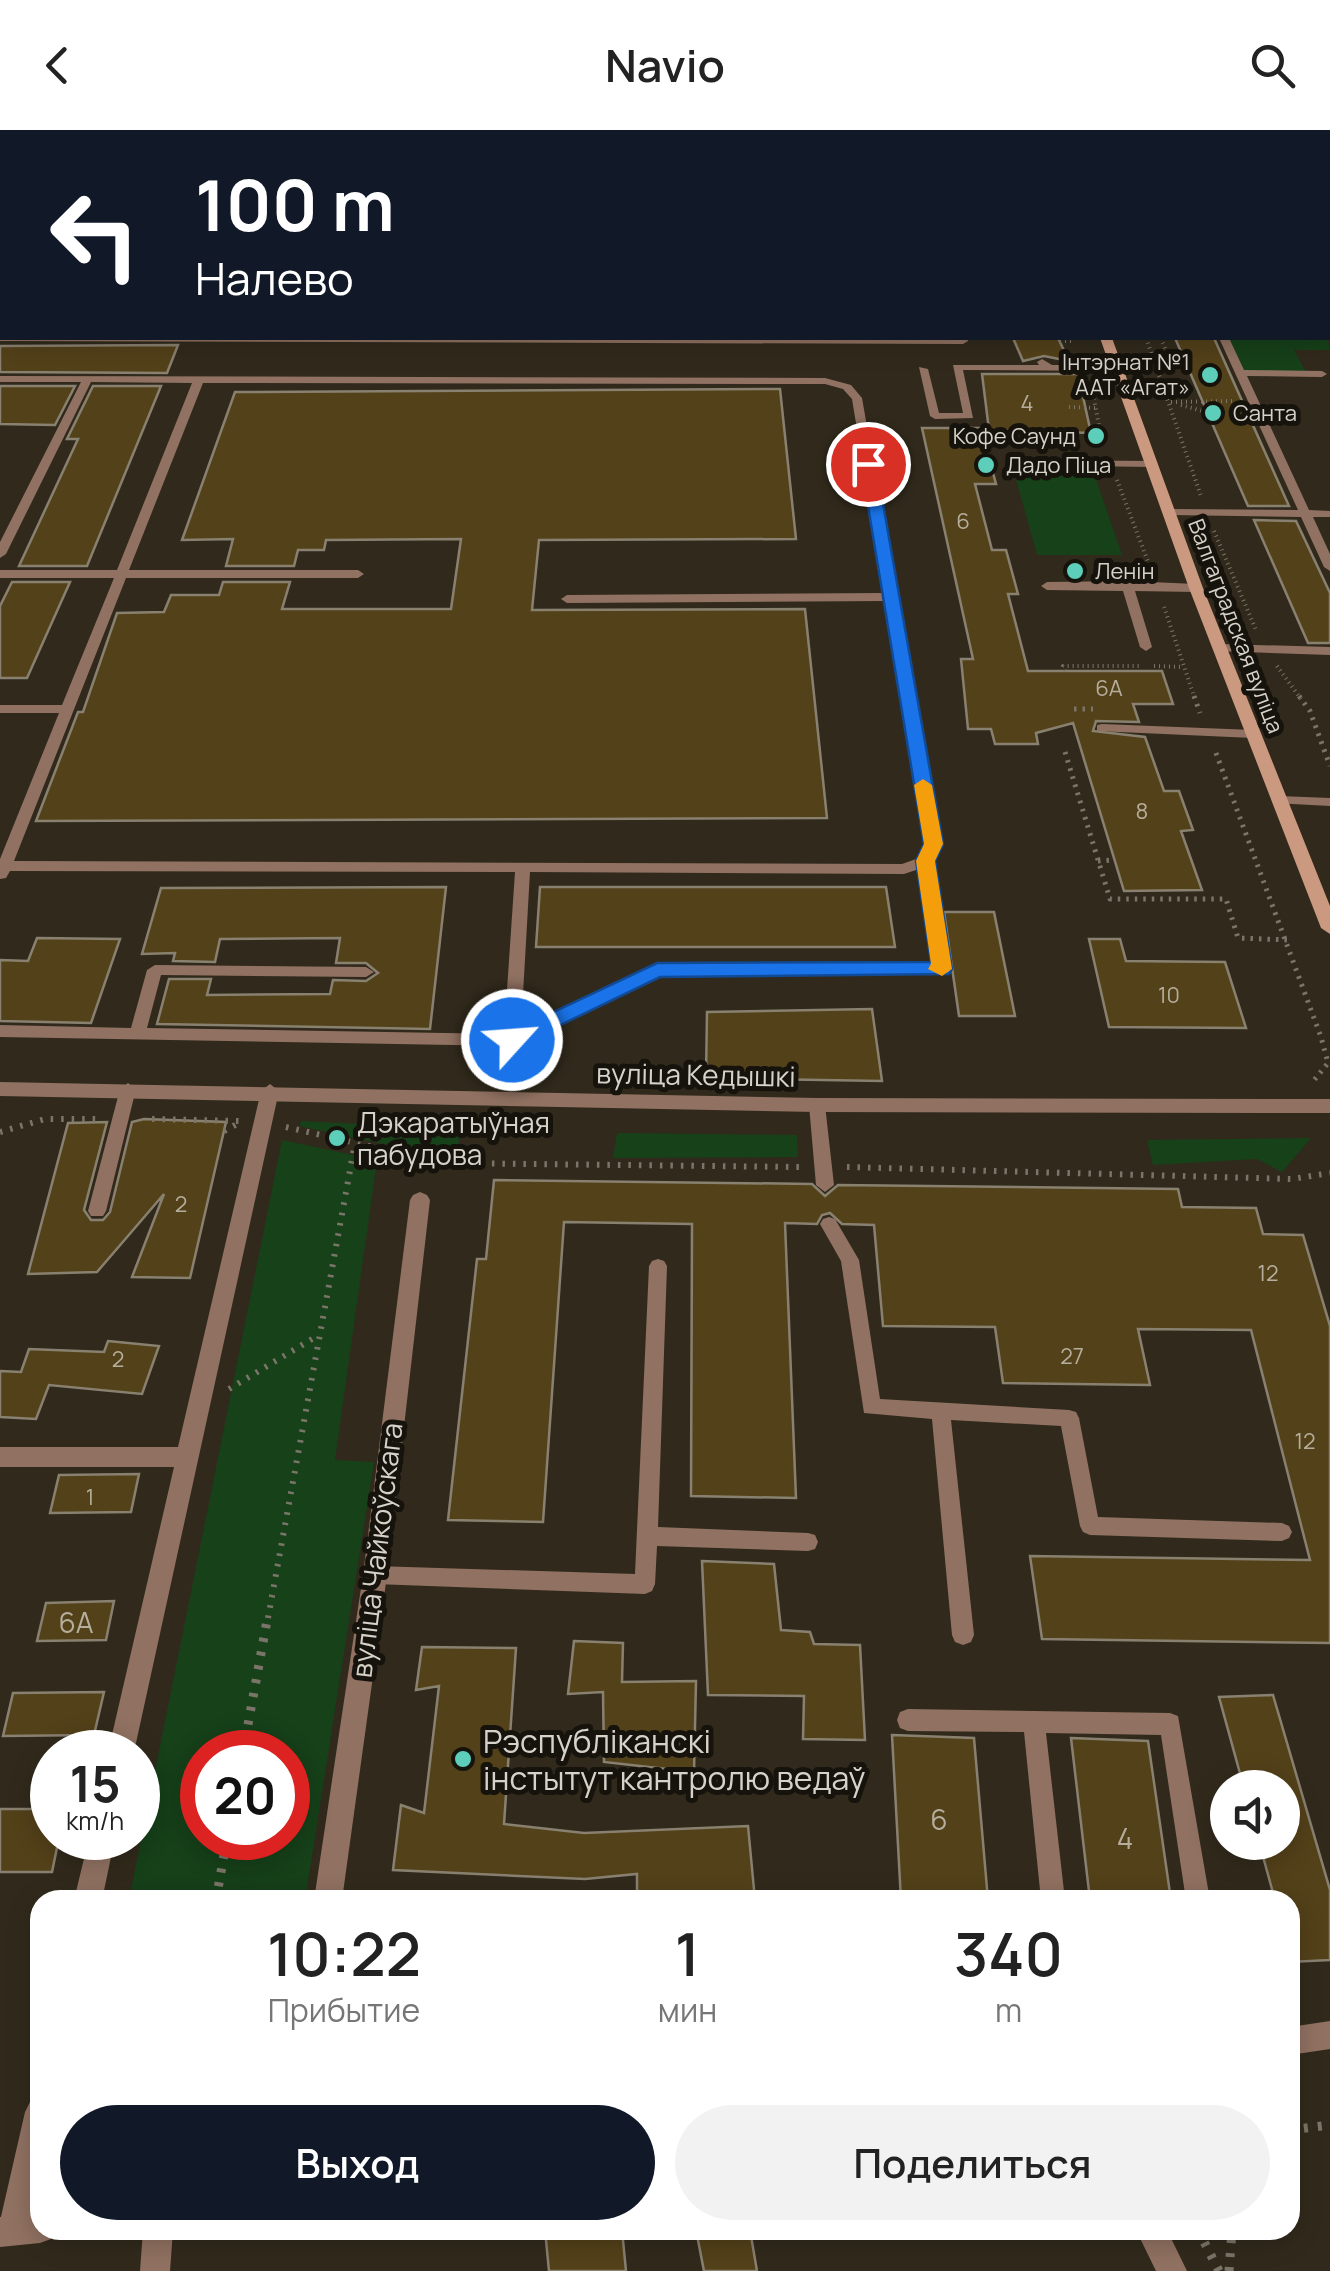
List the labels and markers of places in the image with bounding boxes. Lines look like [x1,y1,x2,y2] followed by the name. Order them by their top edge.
[1062,347,1190,402] place label: Інтэрнат №1 ААТ «Агат»
[1199,364,1221,386] marker: Інтэрнат №1 ААТ «Агат»
[1233,398,1297,428] place label: Санта
[1202,402,1224,424] marker: Санта
[953,421,1076,451] place label: Кофе Саунд
[826,422,911,507] pin
[1085,425,1107,447] marker: Кофе Саунд
[1006,450,1111,480] place label: Дадо Піца
[975,454,997,476] marker: Дадо Піца
[1095,556,1154,586] place label: Ленін
[1064,560,1086,582] marker: Ленін
[357,1103,550,1173] place label: Дэкаратыўная пабудова
[326,1127,348,1149] marker: Дэкаратыўная пабудова
[483,1719,865,1800] place label: Рэспубліканскі інстытут кантролю ведаў
[452,1748,474,1770] marker: Рэспубліканскі інстытут кантролю ведаў

